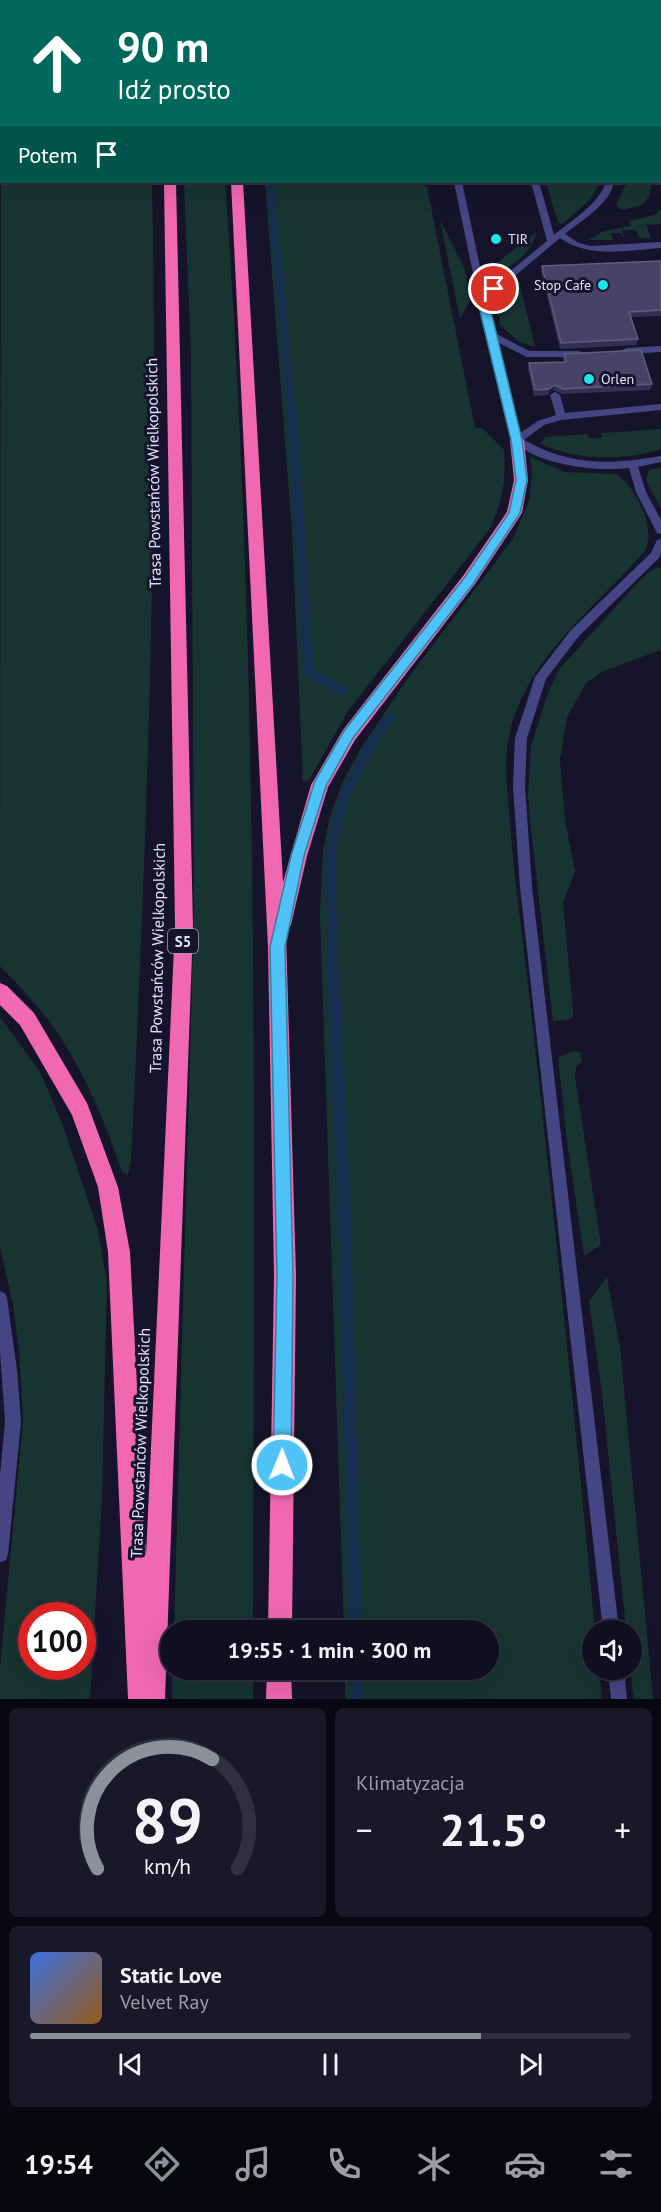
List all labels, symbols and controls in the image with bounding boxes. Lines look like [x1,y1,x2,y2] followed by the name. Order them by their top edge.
[117,19,209,74] text: 90 m
[18,24,96,102] icon: ahead
[117,72,231,106] text: Idź prosto
[90,138,123,171] icon: arrive
[18,141,78,169] text: Potem
[508,230,528,248] place label: TIR
[489,232,503,246] marker: TIR
[468,263,519,314] pin
[477,272,510,305] icon: arrive
[534,276,591,294] place label: Stop Cafe
[596,278,610,292] marker: Stop Cafe
[141,358,165,588] street label: Trasa Powstańców Wielkopolskich
[601,370,634,388] place label: Orlen
[582,372,596,386] marker: Orlen
[145,843,169,1073] street label: Trasa Powstańców Wielkopolskich
[168,929,198,953] road number: S5
[126,1328,154,1558] street label: Trasa Powstańców Wielkopolskich
[250,1433,314,1497] position arrow
[18,1602,96,1680] speed limit sign: 100
[582,1620,642,1680] map controls
[582,1620,642,1680] button: sound
[228,1636,431,1664] text: 19:55 · 1 min · 300 m
[356,1770,465,1796] text: Klimatyzacja
[132,1779,203,1860] text: 89
[440,1800,547,1858] text: 21.5°
[356,1808,373,1851] text: −
[614,1808,631,1851] text: +
[144,1853,191,1881] text: km/h
[120,1961,222,1989] text: Static Love
[120,1989,209,2015] text: Velvet Ray
[114,2048,147,2081] icon: previous
[314,2048,347,2081] icon: pause
[514,2048,547,2081] icon: next
[141,2143,183,2185] icon: directions
[232,2143,274,2185] icon: music
[323,2143,365,2185] icon: phone
[413,2143,455,2185] icon: climate
[504,2143,546,2185] icon: car
[595,2143,637,2185] icon: filters
[24,2147,93,2181] text: 19:54

